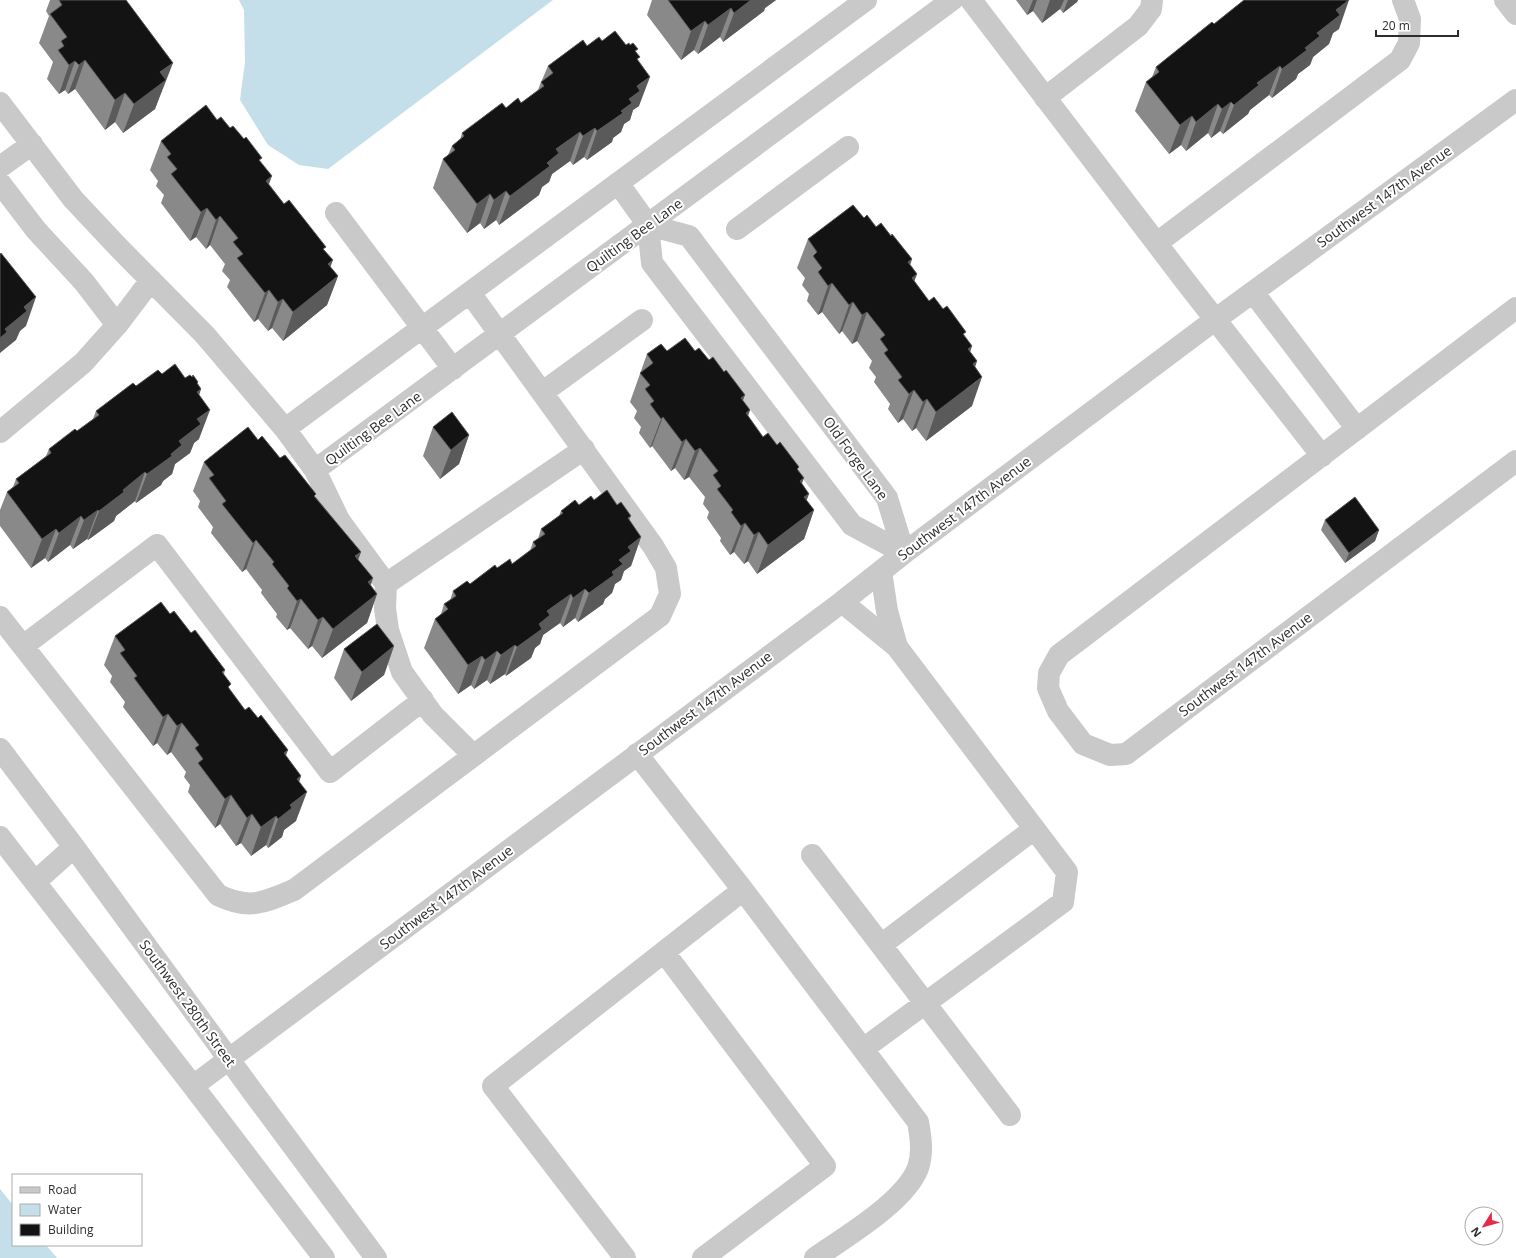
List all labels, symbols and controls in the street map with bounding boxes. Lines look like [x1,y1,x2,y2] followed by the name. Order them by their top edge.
[1376,12,1458,38] scale bar
[1382,17,1410,34] text: 20 m
[1313,141,1455,251] street label: Southwest 147th Avenue
[582,193,686,276] street label: Quilting Bee Lane
[321,386,425,469] street label: Quilting Bee Lane
[819,413,893,504] street label: Old Forge Lane
[893,452,1035,564] street label: Southwest 147th Avenue
[1174,608,1316,720] street label: Southwest 147th Avenue
[634,647,776,759] street label: Southwest 147th Avenue
[375,841,517,953] street label: Southwest 147th Avenue
[135,936,241,1070] street label: Southwest 280th Street
[12,1174,142,1246] legend
[48,1181,77,1198] text: Road
[48,1201,82,1218] text: Water
[1464,1206,1504,1246] north arrow
[48,1221,94,1238] text: Building
[1467,1224,1484,1240] text: N

